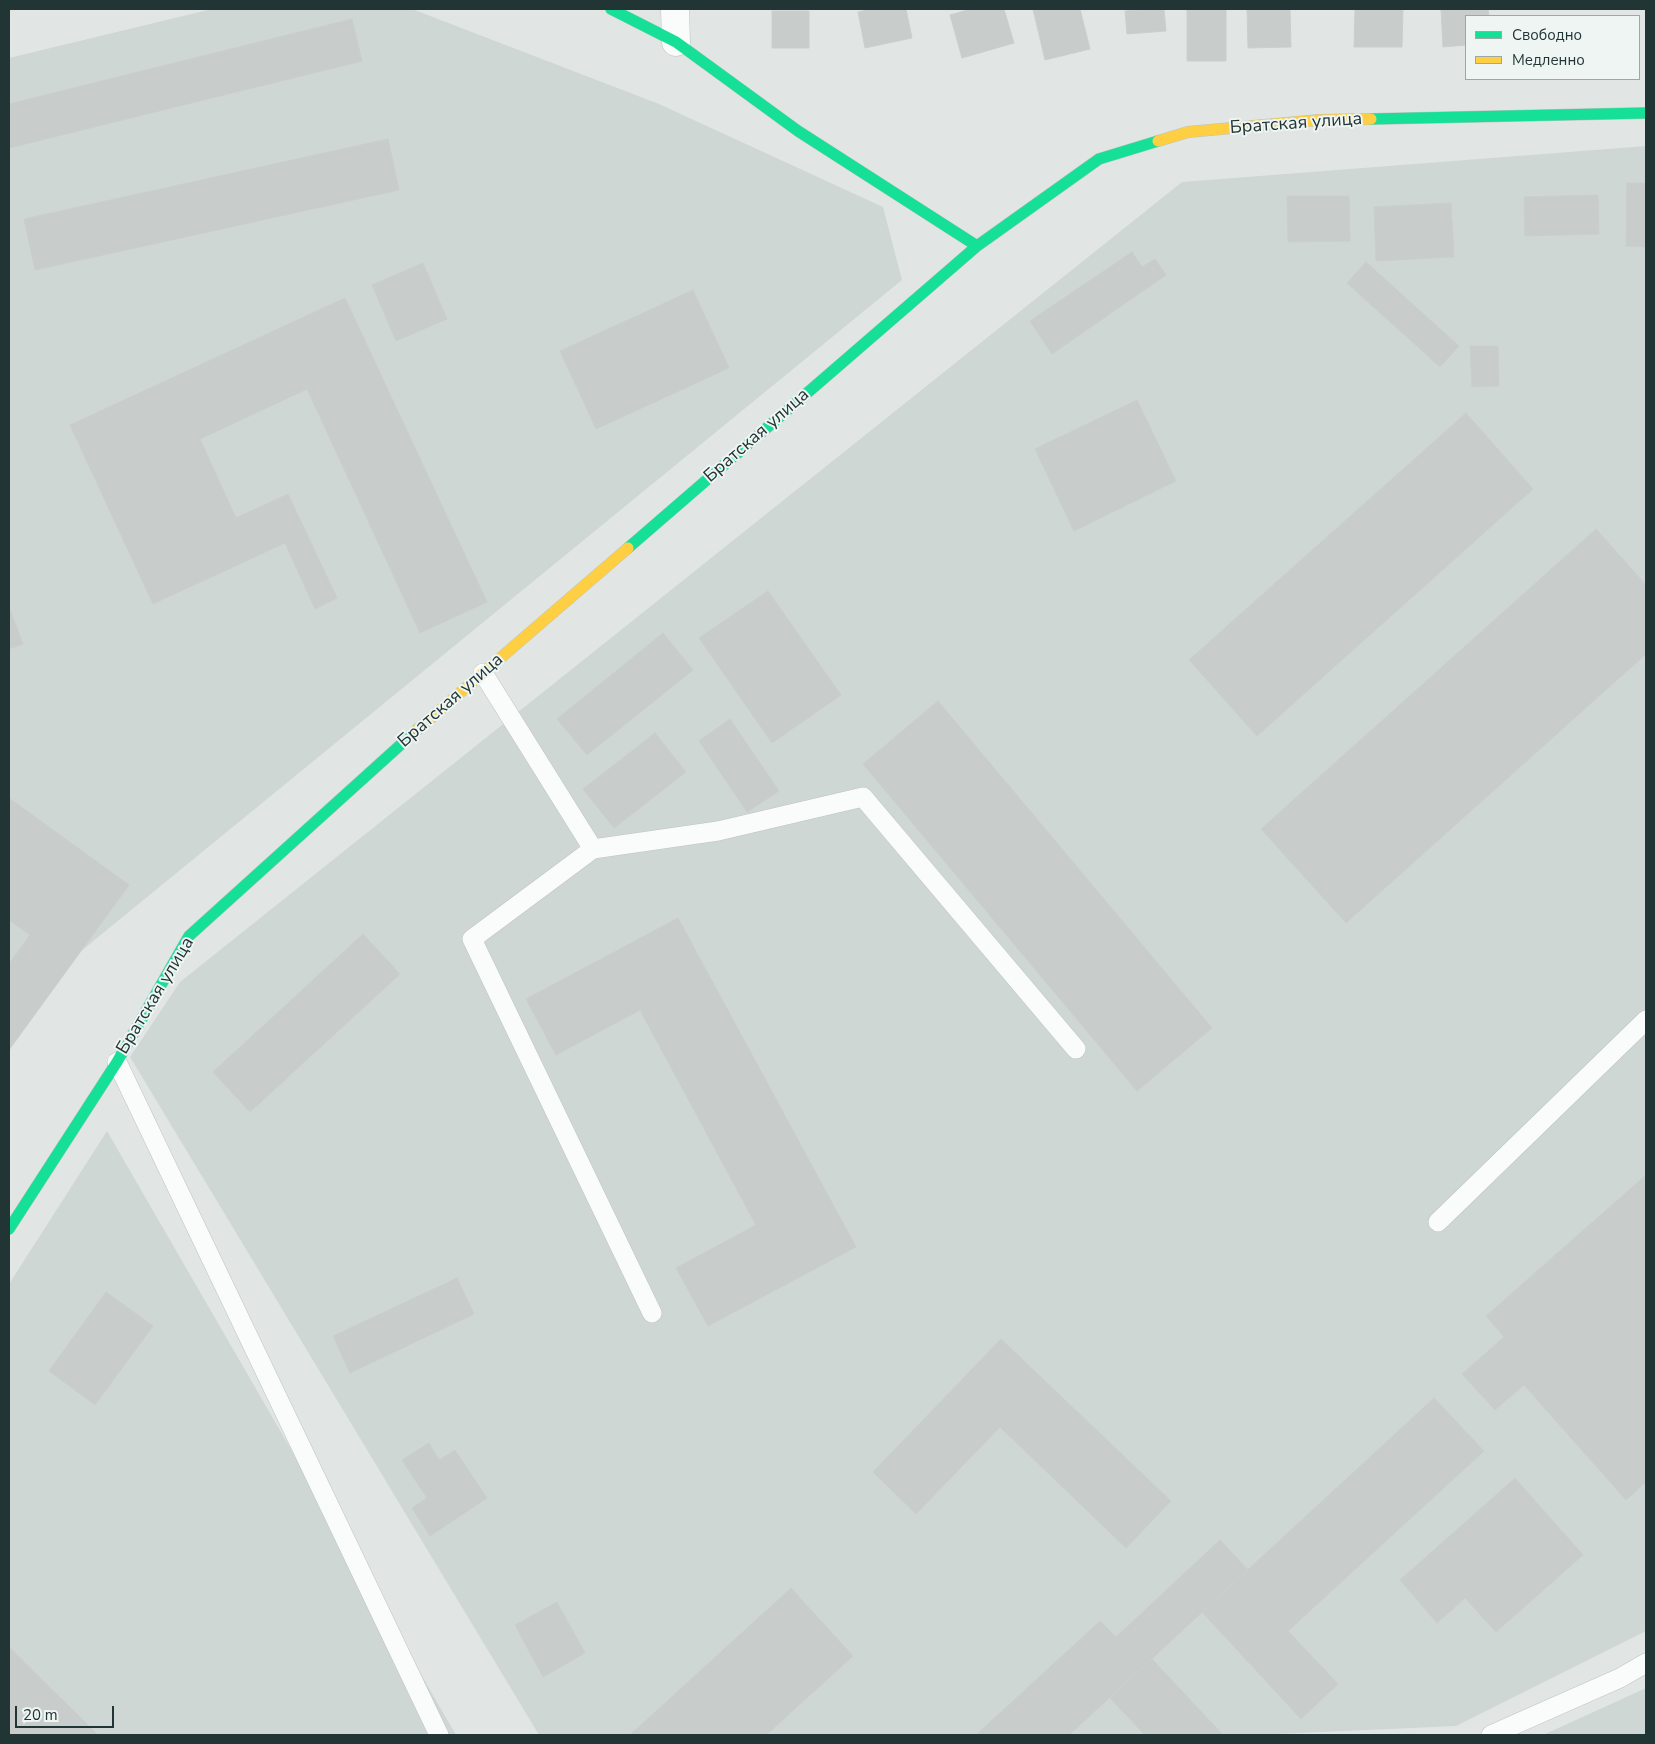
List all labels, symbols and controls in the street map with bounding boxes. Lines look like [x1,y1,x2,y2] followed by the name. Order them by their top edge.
[1465,15,1640,80] legend
[1512,25,1582,45] text: Свободно
[1512,50,1585,70] text: Медленно
[1229,109,1363,139] street label: Братская улица
[700,384,814,488] street label: Братская улица
[394,649,508,753] street label: Братская улица
[113,934,199,1058] street label: Братская улица
[18,1696,116,1728] scale bar
[23,1705,58,1725] text: 20 m

